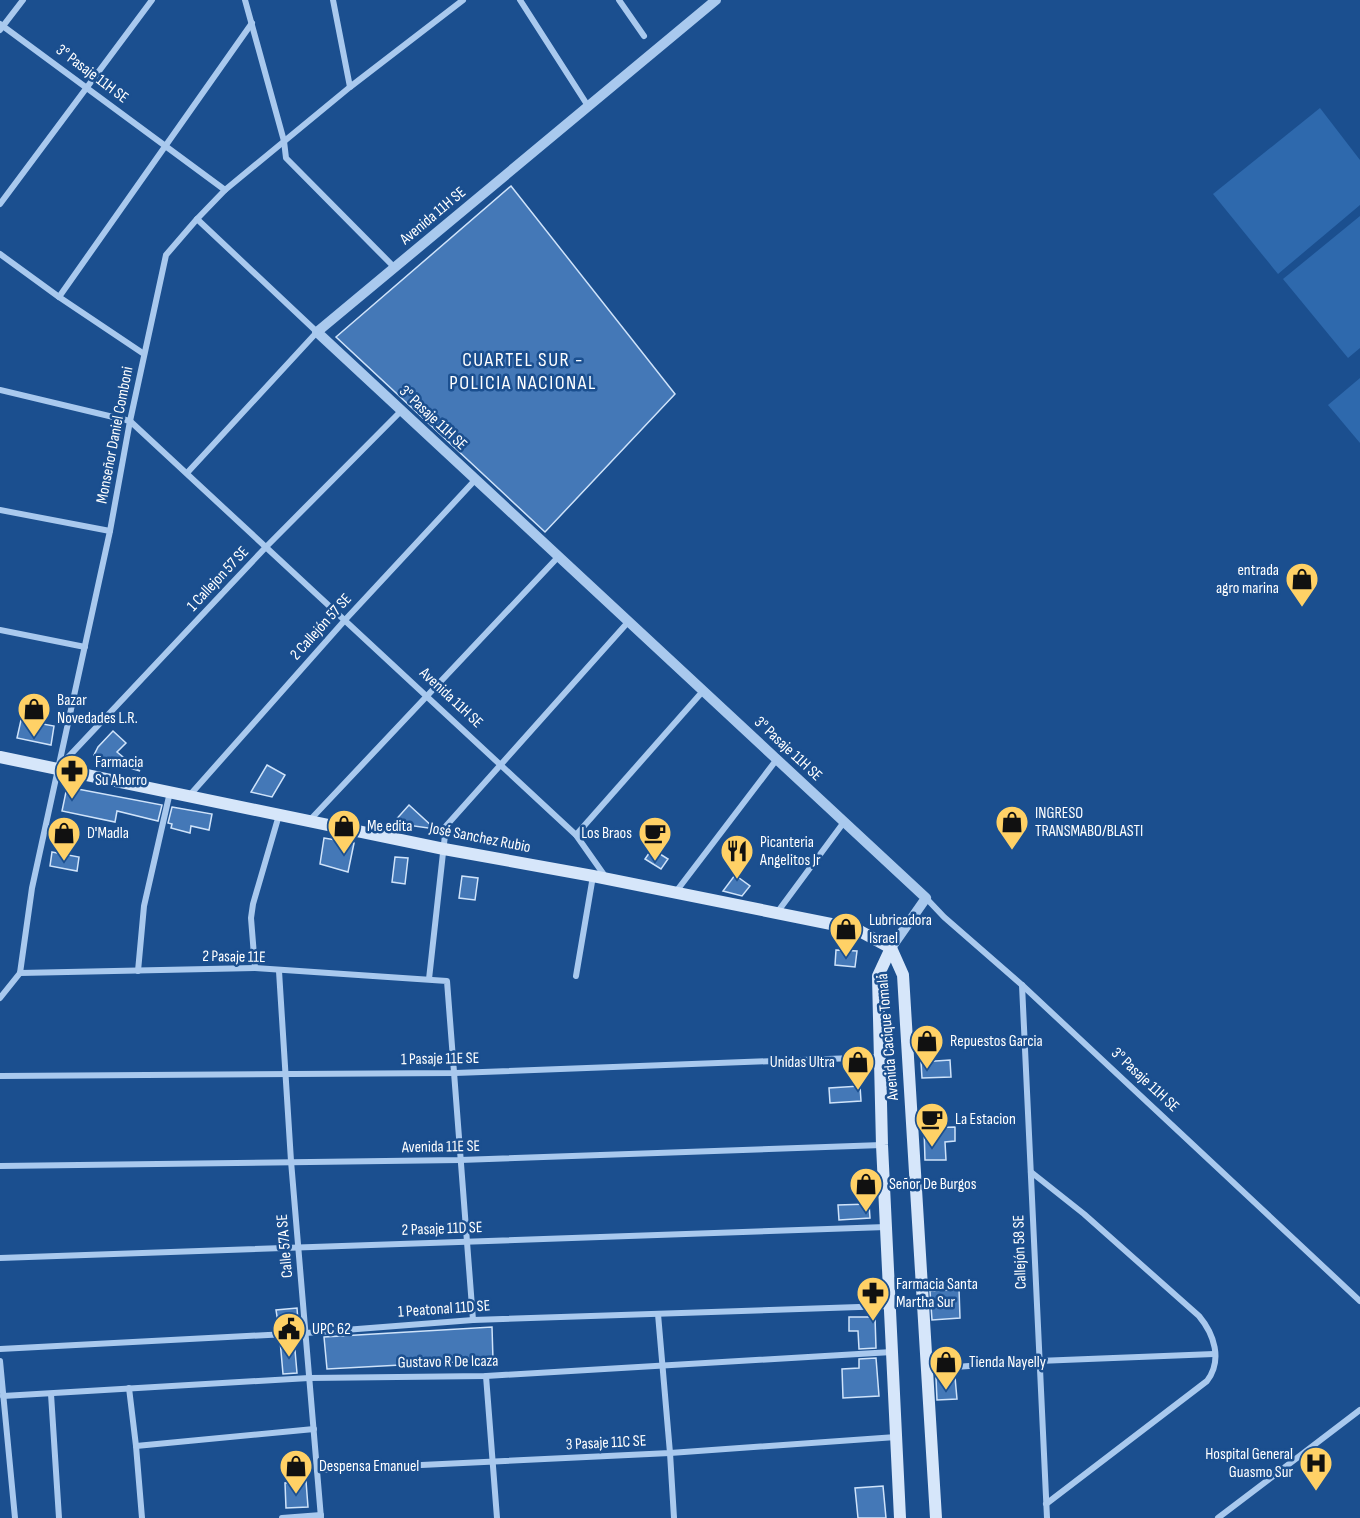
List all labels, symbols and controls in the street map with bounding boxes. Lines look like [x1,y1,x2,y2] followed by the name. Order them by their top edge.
[52,41,132,107] street label: 3° Pasaje 11H SE
[396,183,470,250] street label: Avenida 11H SE
[449,348,597,395] district label: CUARTEL SUR - POLICIA NACIONAL
[92,365,138,505] street label: Monseñor Daniel Comboni
[395,382,471,454] street label: 3° Pasaje 11H SE
[183,543,253,615] street label: 1 Callejon 57 SE
[1216,561,1279,598] place label: entrada agro marina
[1284,561,1320,608] shop icon: entrada agro marina
[286,590,356,664] street label: 2 Callejón 57 SE
[415,663,487,732] street label: Avenida 11H SE
[16,691,52,738] shop icon: Bazar Novedades L.R.
[57,691,138,728] place label: Bazar Novedades L.R.
[750,713,826,785] street label: 3° Pasaje 11H SE
[54,753,90,800] pharmacy icon: Farmacia Su Ahorro
[95,753,147,790] place label: Farmacia Su Ahorro
[994,804,1030,851] shop icon: INGRESO TRANSMABO/BLASTI
[1035,804,1143,841] place label: INGRESO TRANSMABO/BLASTI
[326,808,362,855] shop icon: Me edita
[46,815,82,862] shop icon: D'Madla
[637,815,673,862] cafe icon: Los Braos
[367,817,413,836] place label: Me edita
[427,819,532,857] street label: José Sanchez Rubio
[87,824,129,843] place label: D'Madla
[581,824,632,843] place label: Los Braos
[719,833,755,880] restaurant icon: Picanteria Angelitos Jr
[759,833,821,870] place label: Picanteria Angelitos Jr
[828,911,864,958] shop icon: Lubricadora Israel
[869,911,932,948] place label: Lubricadora Israel
[202,947,266,967] street label: 2 Pasaje 11E
[873,973,903,1102] street label: Avenida Cacique Tomalá
[909,1023,945,1070] shop icon: Repuestos Garcia
[950,1032,1043,1051] place label: Repuestos Garcia
[840,1044,876,1091] shop icon: Unidas Ultra
[1107,1044,1183,1116] street label: 3° Pasaje 11H SE
[401,1049,479,1069] street label: 1 Pasaje 11E SE
[770,1053,835,1072] place label: Unidas Ultra
[914,1101,950,1148] cafe icon: La Estacion
[955,1110,1016,1129] place label: La Estacion
[401,1137,480,1157] street label: Avenida 11E SE
[848,1166,884,1213] shop icon: Señor De Burgos
[889,1175,977,1194] place label: Señor De Burgos
[273,1213,297,1279] street label: Calle 57A SE
[1009,1215,1031,1289] street label: Callejón 58 SE
[401,1218,483,1240] street label: 2 Pasaje 11D SE
[855,1275,891,1322] pharmacy icon: Farmacia Santa Martha Sur
[896,1275,978,1312] place label: Farmacia Santa Martha Sur
[397,1296,491,1322] street label: 1 Peatonal 11D SE
[271,1311,307,1358] public building icon: UPC 62
[312,1320,351,1339] place label: UPC 62
[928,1344,964,1391] shop icon: Tienda Nayelly
[397,1352,499,1372] street label: Gustavo R De Icaza
[969,1353,1046,1372] place label: Tienda Nayelly
[565,1431,647,1455] street label: 3 Pasaje 11C SE
[1205,1445,1293,1482] place label: Hospital General Guasmo Sur
[1298,1445,1334,1492] hospital icon: Hospital General Guasmo Sur
[278,1448,314,1495] shop icon: Despensa Emanuel
[319,1457,419,1476] place label: Despensa Emanuel

